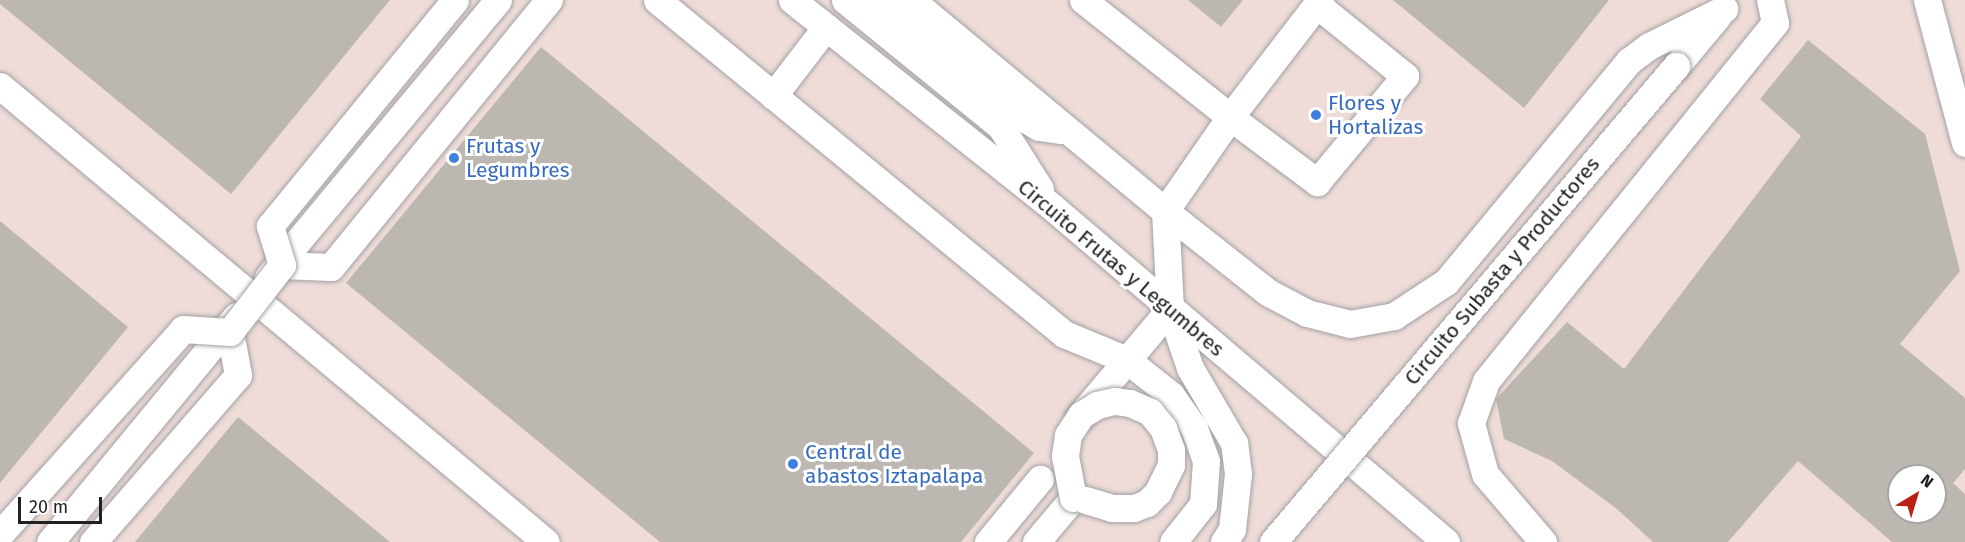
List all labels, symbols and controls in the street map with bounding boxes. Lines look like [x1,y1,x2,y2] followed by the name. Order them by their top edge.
[1328,90,1423,140] place label: Flores y Hortalizas
[1309,108,1323,122] marker: Flores y Hortalizas
[466,133,570,183] place label: Frutas y Legumbres
[447,151,461,165] marker: Frutas y Legumbres
[1399,152,1605,390] street label: Circuito Subasta y Productores
[1013,174,1229,362] street label: Circuito Frutas y Legumbres
[805,439,983,489] place label: Central de abastos Iztapalapa
[786,457,800,471] marker: Central de abastos Iztapalapa
[1887,464,1947,524] north arrow
[1917,470,1937,492] text: N
[21,485,105,523] scale bar
[29,496,68,518] text: 20 m

